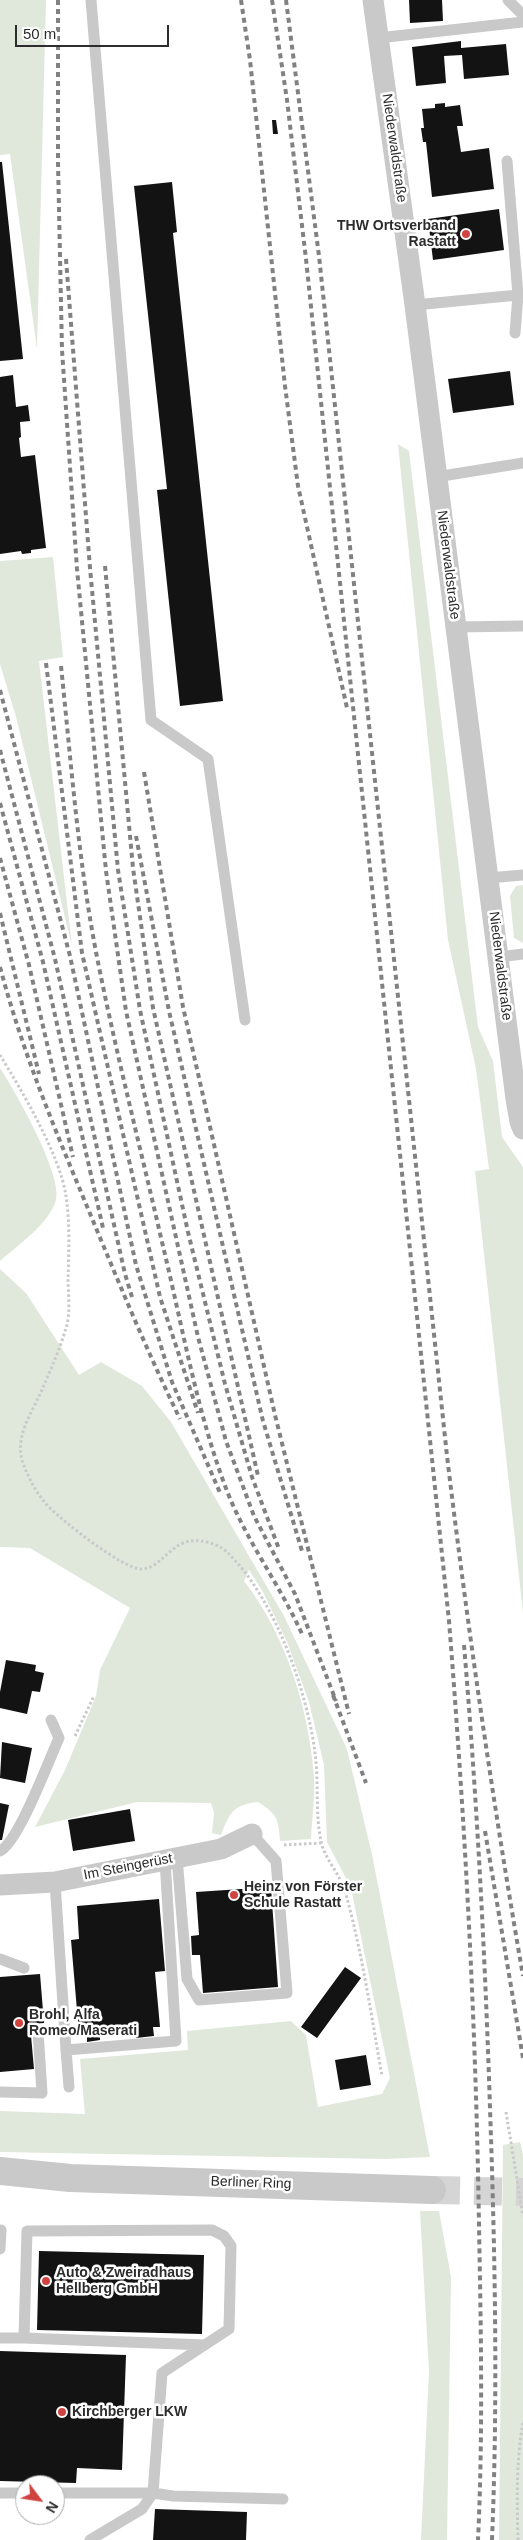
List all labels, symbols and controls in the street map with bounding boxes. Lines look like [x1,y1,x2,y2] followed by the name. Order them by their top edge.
[18,15,171,47] scale bar
[23,25,56,42] text: 50 m
[378,93,410,203] street label: Niederwaldstraße
[337,218,456,250] place label: THW Ortsverband Rastatt
[460,228,472,240] marker: THW Ortsverband Rastatt
[433,510,463,620] street label: Niederwaldstraße
[485,911,515,1021] street label: Niederwaldstraße
[82,1850,174,1884] street label: Im Steingerüst
[244,1879,362,1911] place label: Heinz von Förster Schule Rastatt
[228,1889,240,1901] marker: Heinz von Förster Schule Rastatt
[29,2007,137,2040] place label: Brohl, Alfa Romeo/Maserati
[13,2017,25,2029] marker: Brohl, Alfa Romeo/Maserati
[210,2173,292,2193] street label: Berliner Ring
[56,2265,191,2298] place label: Auto & Zweiradhaus Hellberg GmbH
[40,2275,52,2287] marker: Auto & Zweiradhaus Hellberg GmbH
[72,2404,187,2420] place label: Kirchberger LKW
[56,2406,68,2418] marker: Kirchberger LKW
[15,2475,65,2525] north arrow
[43,2499,61,2516] text: N

